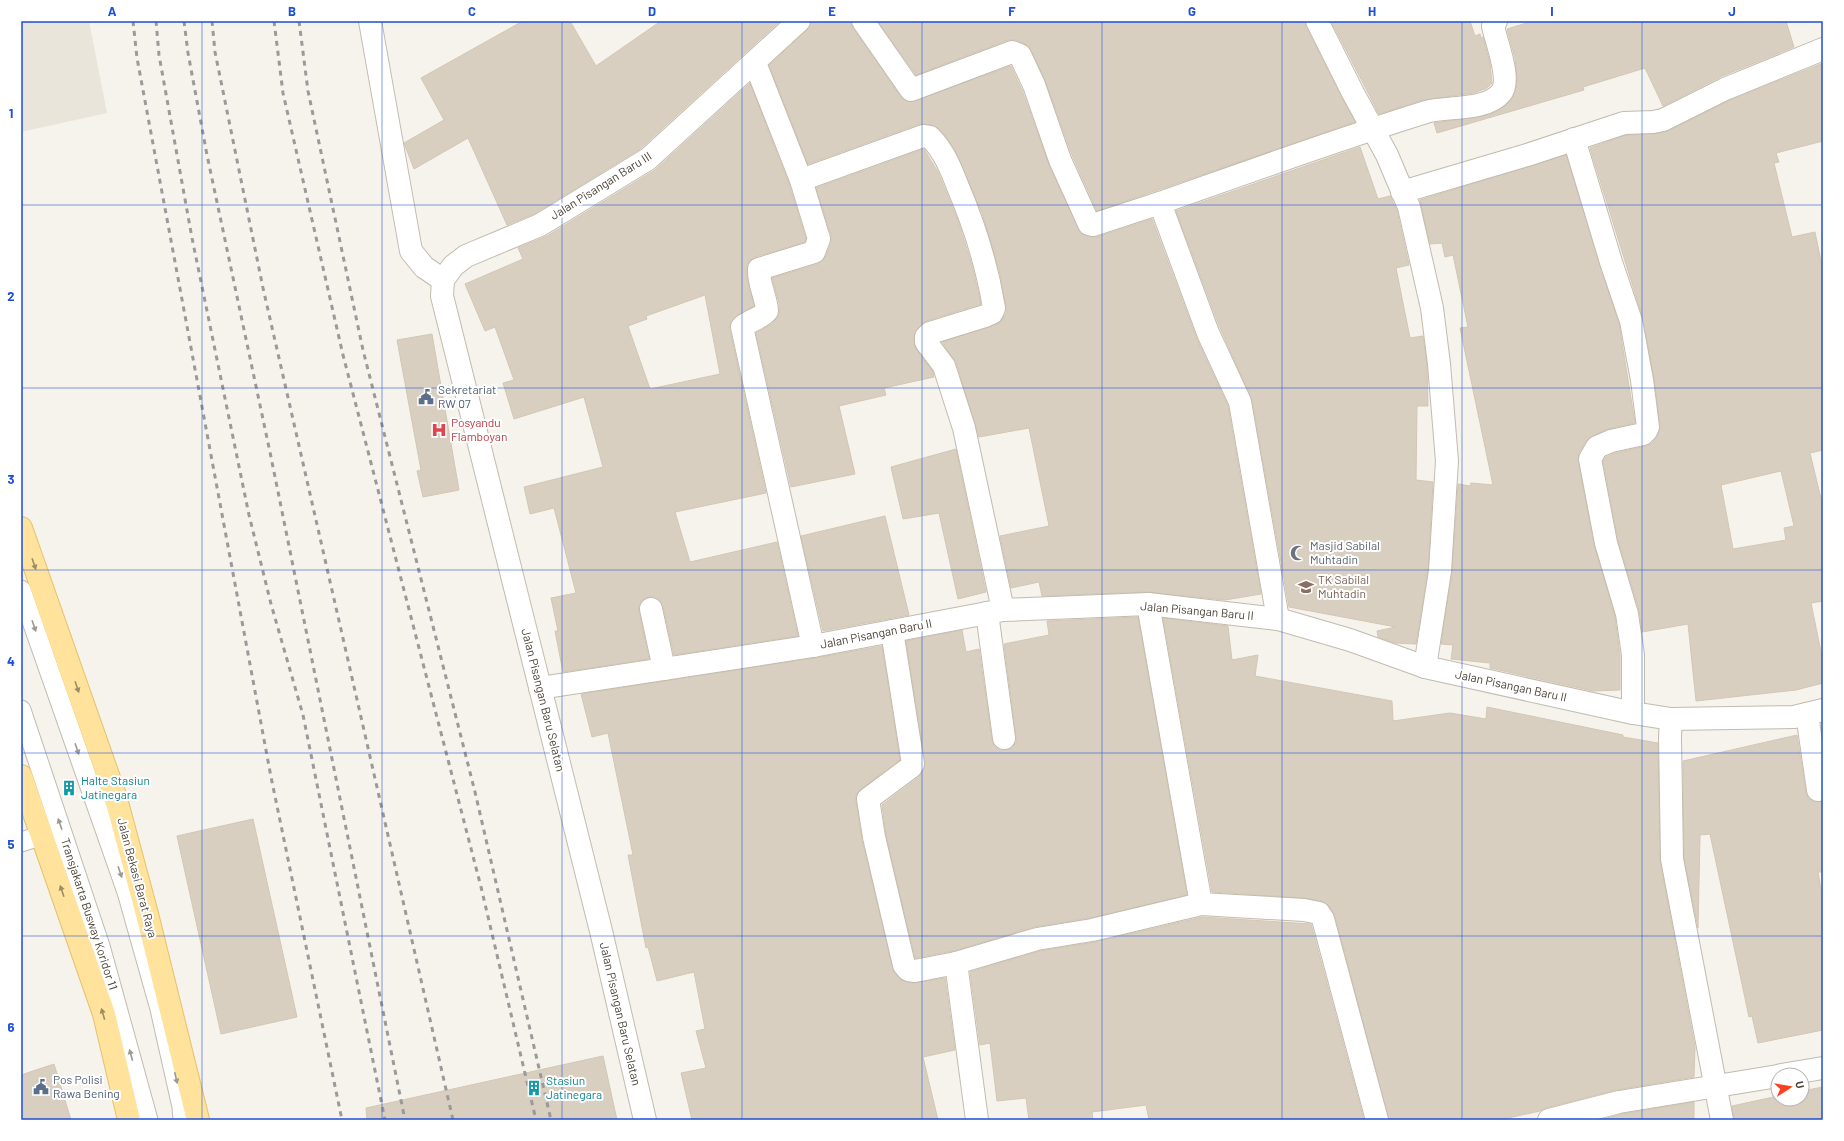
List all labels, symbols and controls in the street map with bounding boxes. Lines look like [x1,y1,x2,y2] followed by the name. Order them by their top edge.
[108,3,117,19] text: A
[288,3,296,19] text: B
[468,3,476,19] text: C
[648,3,656,19] text: D
[828,3,836,19] text: E
[1008,3,1016,19] text: F
[1188,3,1196,19] text: G
[1368,3,1376,19] text: H
[1550,3,1554,19] text: I
[1728,3,1736,19] text: J
[9,105,13,121] text: 1
[547,148,654,222] street label: Jalan Pisangan Baru III
[7,288,15,304] text: 2
[438,382,496,410] place label: Sekretariat RW 07
[417,388,435,406] public building icon: Sekretariat RW 07
[451,415,507,443] place label: Posyandu Flamboyan
[430,421,448,439] hospital icon: Posyandu Flamboyan
[7,471,15,487] text: 3
[1310,538,1380,566] place label: Masjid Sabilal Muhtadin
[1289,544,1307,562] mosque icon: Masjid Sabilal Muhtadin
[31,559,37,571] one-way arrow
[1318,572,1369,600] place label: TK Sabilal Muhtadin
[1297,578,1315,596] school or university icon: TK Sabilal Muhtadin
[1140,598,1254,622] street label: Jalan Pisangan Baru II
[819,615,933,651] street label: Jalan Pisangan Baru II
[31,621,37,633] one-way arrow
[519,627,569,773] street label: Jalan Pisangan Baru Selatan
[7,653,15,669] text: 4
[1454,666,1568,704] street label: Jalan Pisangan Baru II
[74,682,80,694] one-way arrow
[74,744,80,756] one-way arrow
[81,773,150,801] place label: Halte Stasiun Jatinegara
[60,779,78,797] building icon: Halte Stasiun Jatinegara
[115,816,161,939] street label: Jalan Bekasi Barat Raya
[56,818,62,830] one-way arrow
[7,836,15,852] text: 5
[59,836,121,991] street label: Transjakarta Busway Koridor 11
[117,866,123,878] one-way arrow
[59,884,65,896] one-way arrow
[598,941,644,1087] street label: Jalan Pisangan Baru Selatan
[100,1008,106,1020] one-way arrow
[8,1019,15,1035] text: 6
[128,1049,134,1061] one-way arrow
[1770,1067,1810,1107] north arrow
[53,1072,120,1100] place label: Pos Polisi Rawa Bening
[173,1072,179,1085] one-way arrow
[546,1073,602,1101] place label: Stasiun Jatinegara
[32,1078,50,1096] public building icon: Pos Polisi Rawa Bening
[525,1079,543,1097] building icon: Stasiun Jatinegara
[1793,1080,1807,1090] text: U

